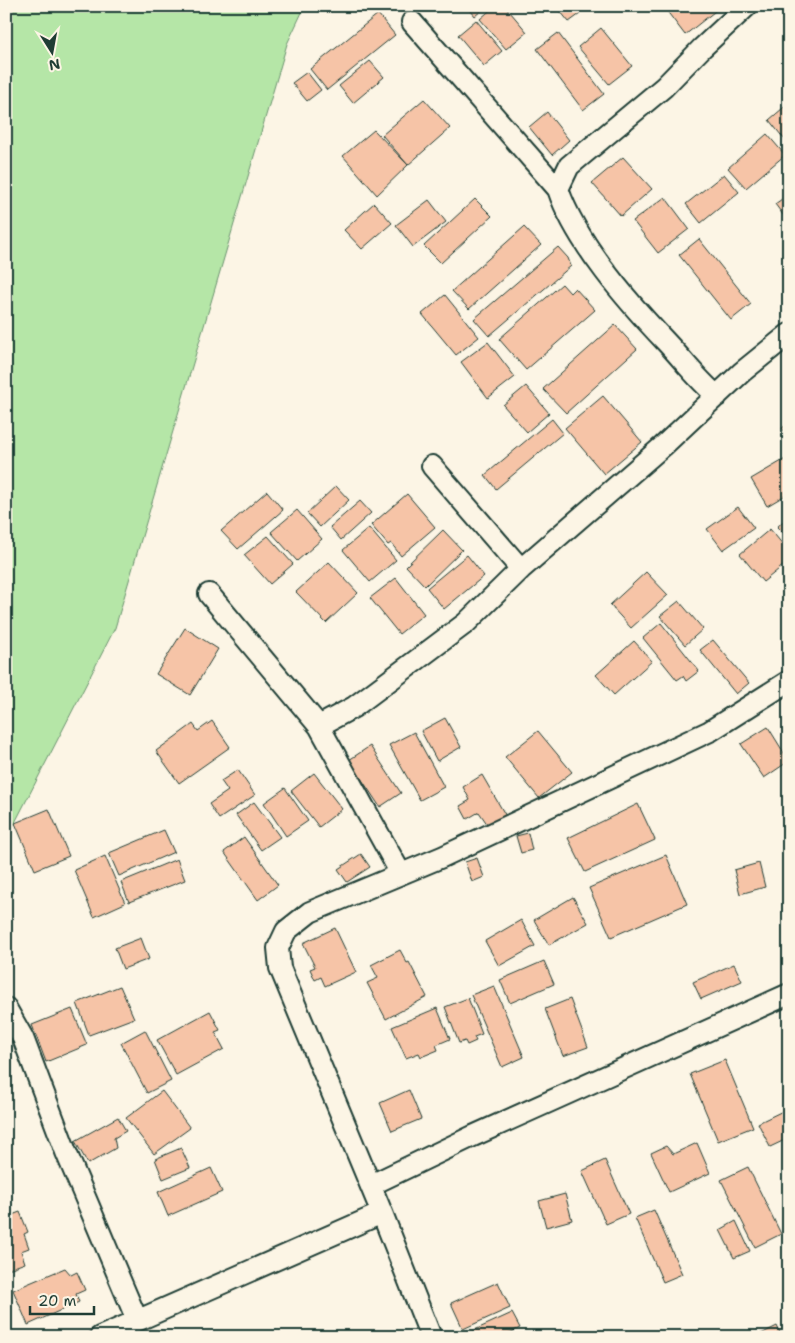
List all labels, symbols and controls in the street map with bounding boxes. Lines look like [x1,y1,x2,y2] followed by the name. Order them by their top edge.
[28,28,78,78] north arrow
[47,55,62,75] text: N
[30,1283,94,1315] scale bar
[38,1291,77,1311] text: 20 m

